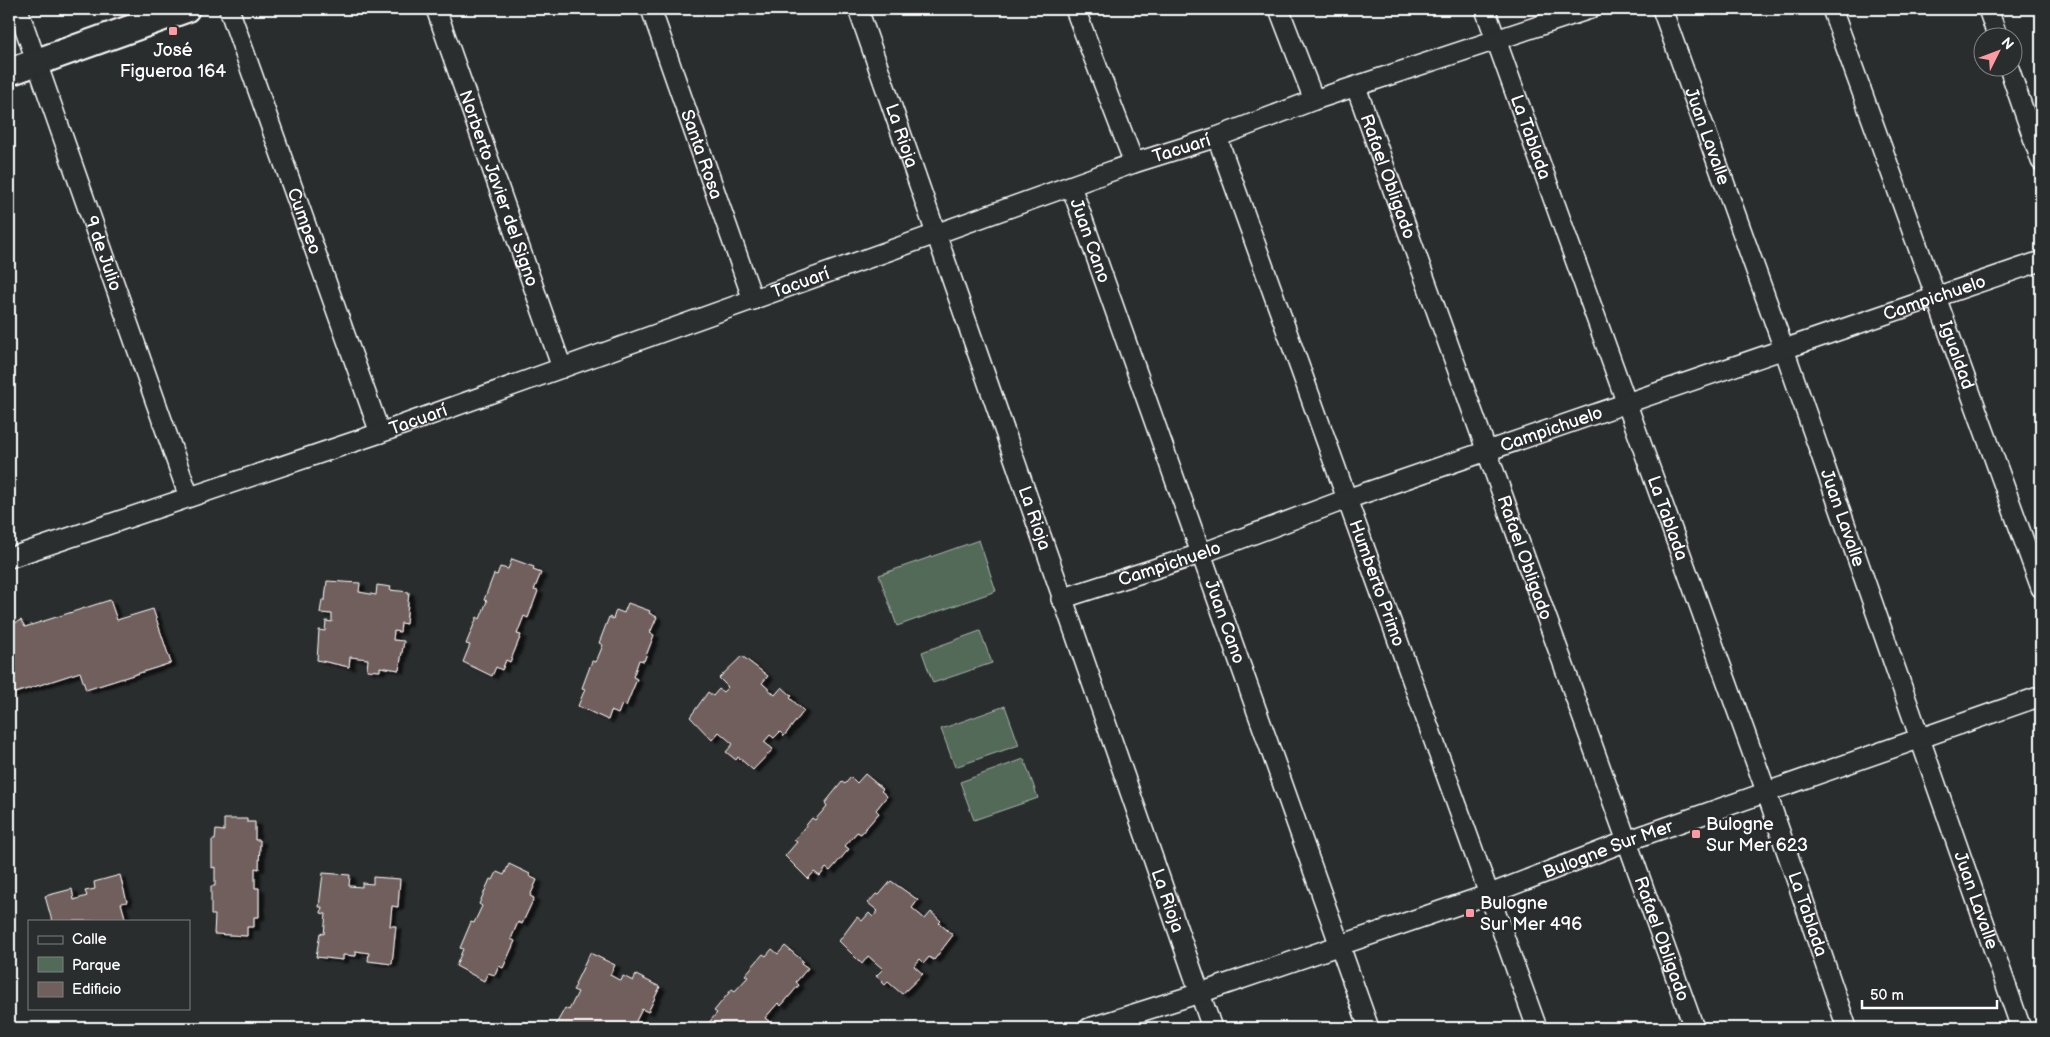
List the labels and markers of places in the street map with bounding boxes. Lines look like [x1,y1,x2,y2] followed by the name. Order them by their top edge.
[167,25,179,37] marker: José Figueroa 164
[120,40,226,82] place label: José Figueroa 164
[1706,814,1808,856] place label: Bulogne Sur Mer 623
[1690,828,1702,840] marker: Bulogne Sur Mer 623
[1480,893,1582,935] place label: Bulogne Sur Mer 496
[1464,907,1476,919] marker: Bulogne Sur Mer 496

